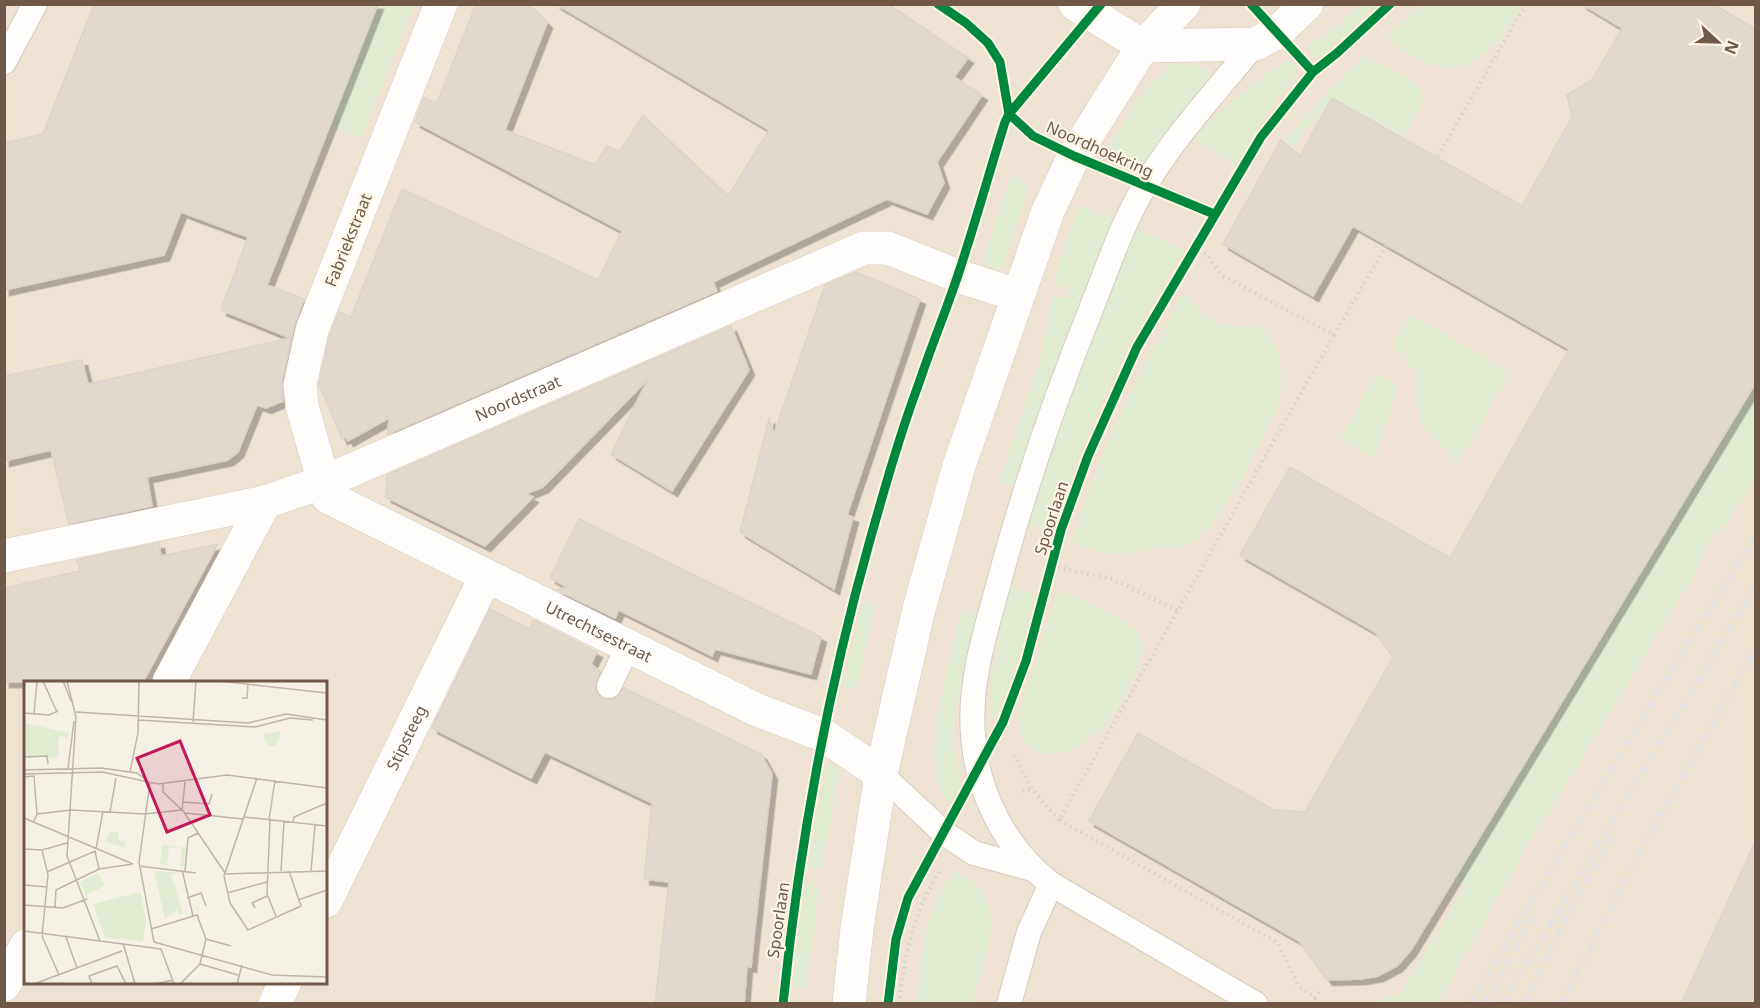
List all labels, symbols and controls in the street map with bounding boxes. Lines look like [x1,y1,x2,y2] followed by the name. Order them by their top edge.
[1688,12,1748,72] north arrow
[1719,37,1745,58] text: N
[1043,116,1157,182] street label: Noordhoekring
[319,190,377,290] street label: Fabriekstraat
[472,370,564,426] street label: Noordstraat
[1029,478,1073,558] street label: Spoorlaan
[542,596,656,667] street label: Utrechtsestraat
[24,681,327,984] inset map
[381,701,432,774] street label: Stipsteeg
[762,881,794,959] street label: Spoorlaan

